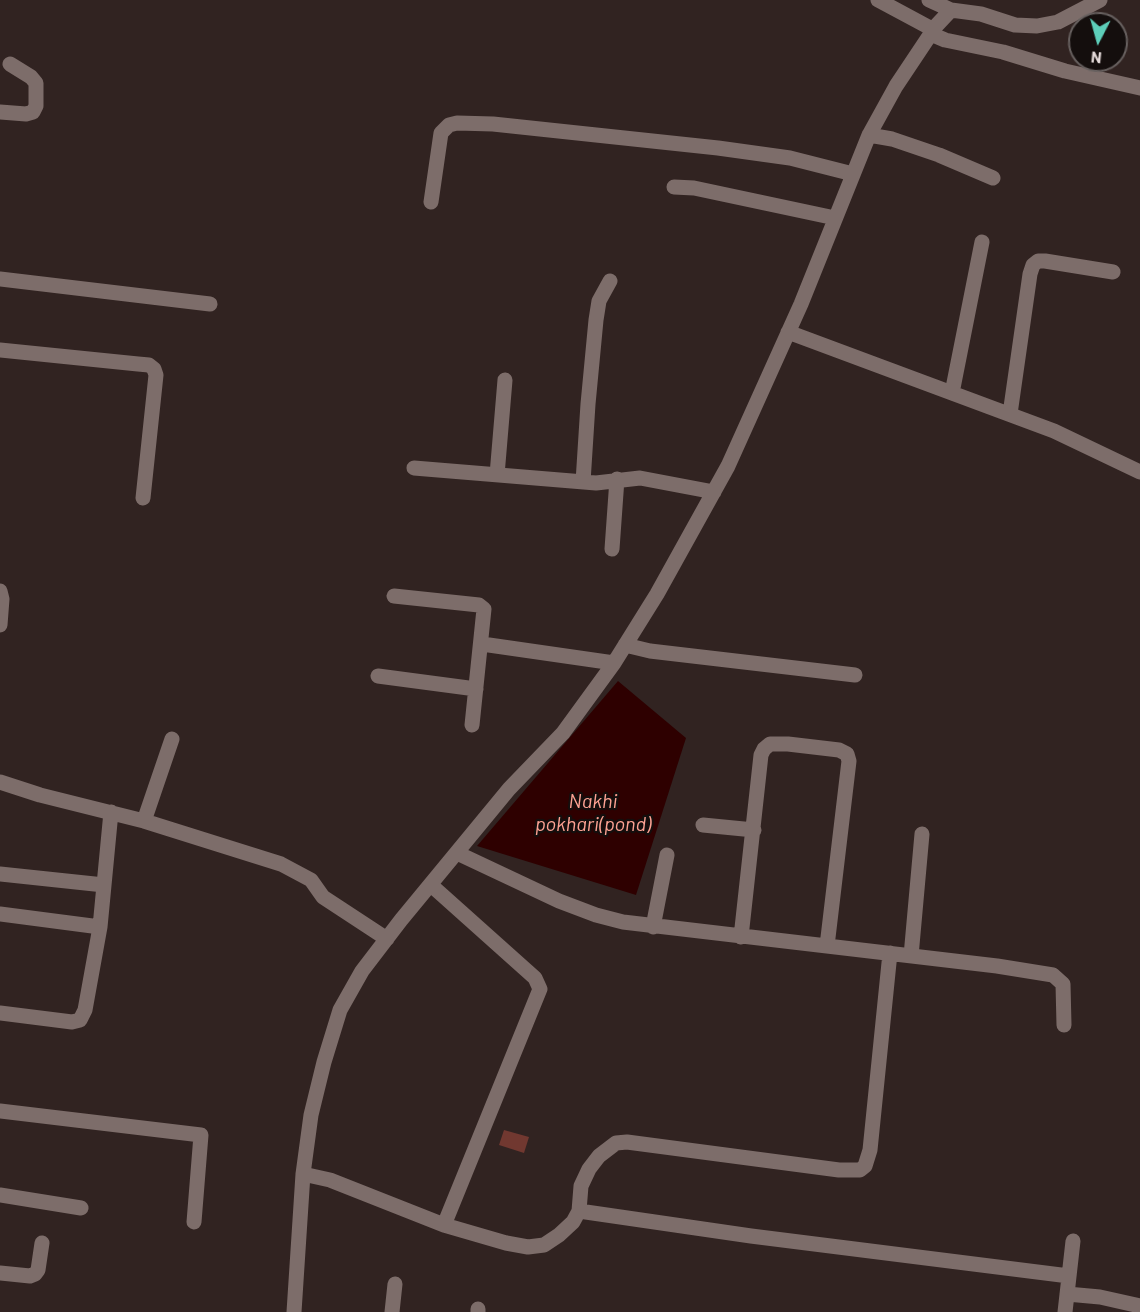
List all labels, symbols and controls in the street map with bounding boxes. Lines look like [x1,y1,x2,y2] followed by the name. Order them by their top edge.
[1068,12,1128,72] north arrow
[1090,48,1103,68] text: N
[535,789,651,836] water label: Nakhi pokhari(pond)

